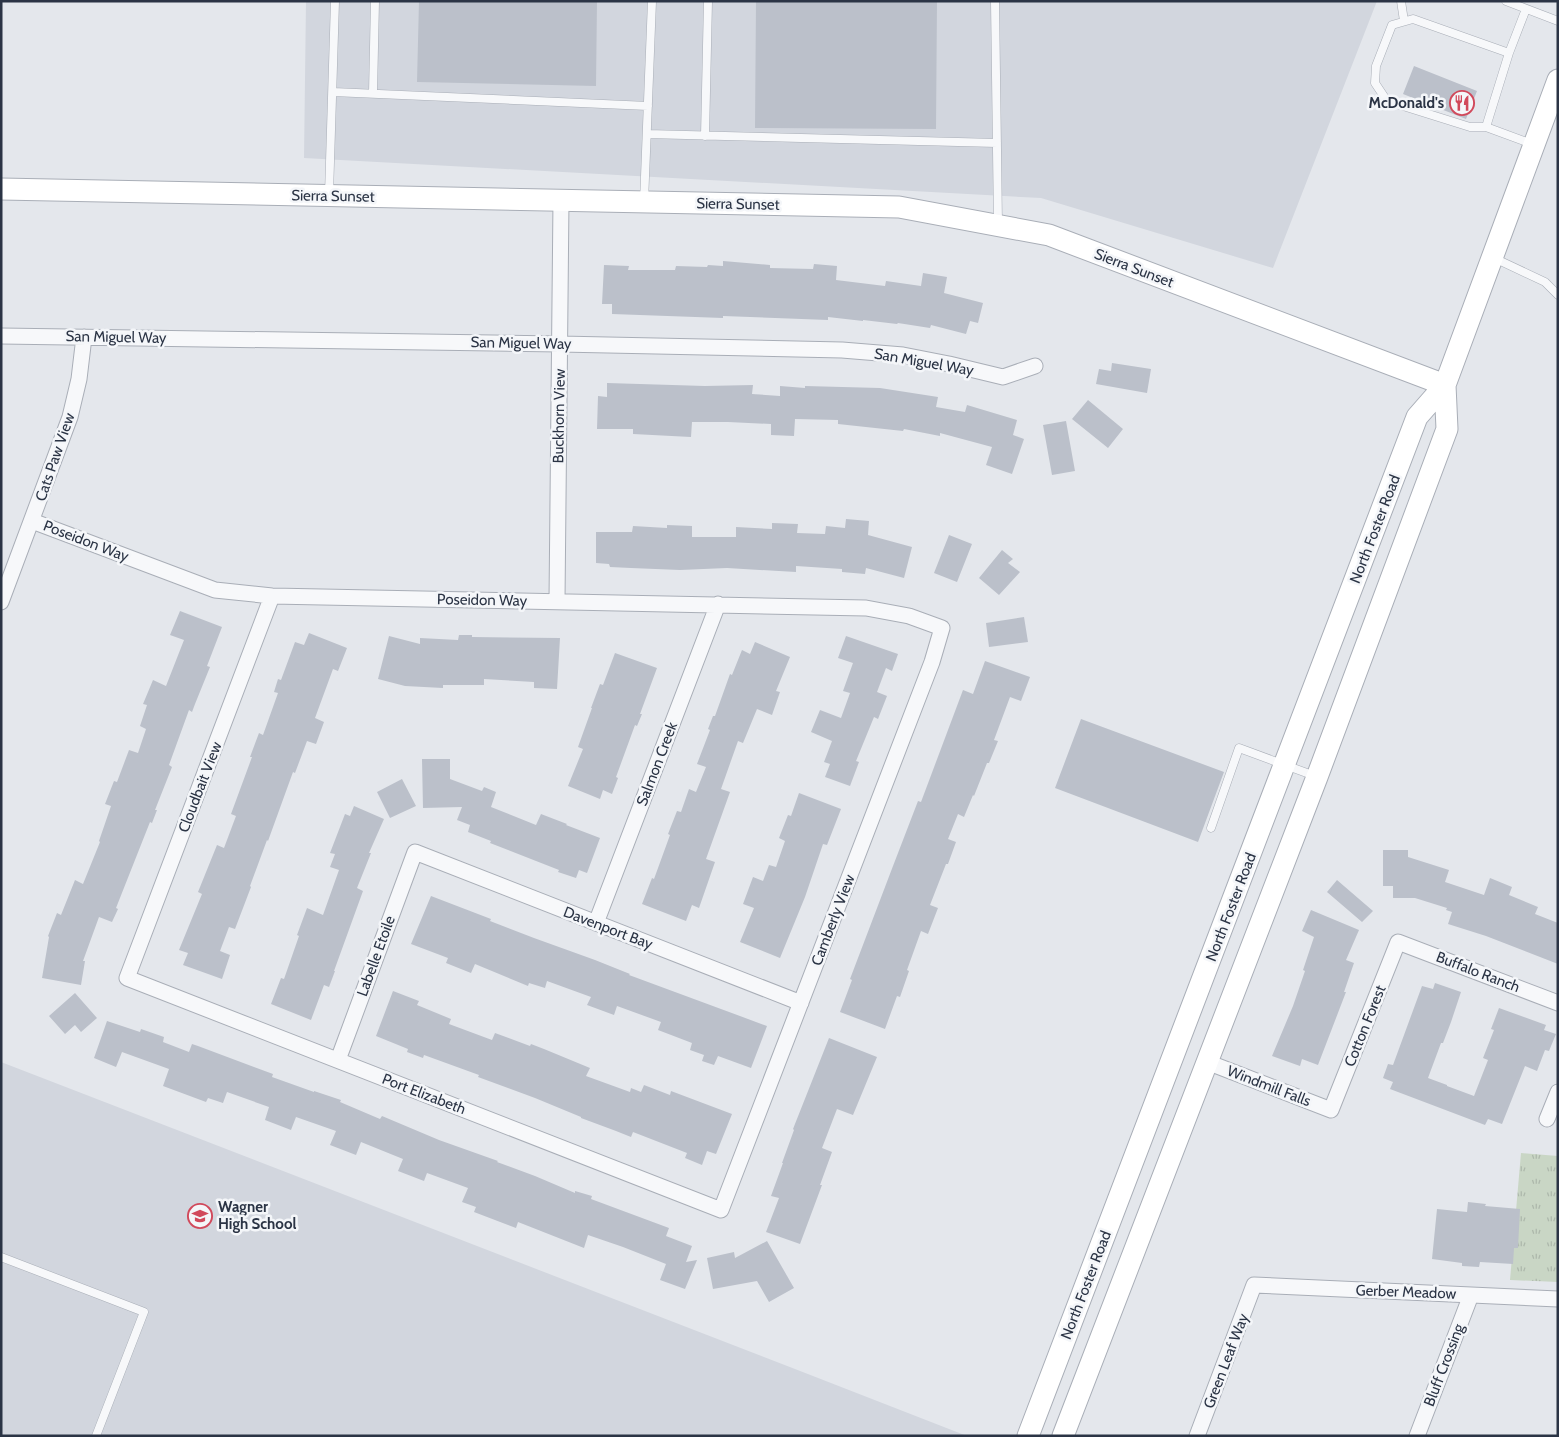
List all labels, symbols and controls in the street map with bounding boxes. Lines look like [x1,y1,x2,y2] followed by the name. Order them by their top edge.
[1449,90,1475,116] restaurant icon: McDonald's
[1369,94,1444,112] place label: McDonald's
[291,186,375,206] street label: Sierra Sunset
[696,194,780,214] street label: Sierra Sunset
[1092,245,1176,291] street label: Sierra Sunset
[65,327,167,347] street label: San Miguel Way
[470,333,572,353] street label: San Miguel Way
[873,344,976,380] street label: San Miguel Way
[549,368,569,464] street label: Buckhorn View
[31,410,79,503] street label: Cats Paw View
[1346,472,1404,586] street label: North Foster Road
[41,516,132,566] street label: Poseidon Way
[437,590,528,610] street label: Poseidon Way
[633,719,681,809] street label: Salmon Creek
[174,739,226,835] street label: Cloudbait View
[1202,850,1260,964] street label: North Foster Road
[807,872,859,968] street label: Camberly View
[561,903,656,953] street label: Davenport Bay
[353,913,399,999] street label: Labelle Etoile
[1434,948,1522,996] street label: Buffalo Ranch
[1341,983,1389,1069] street label: Cotton Forest
[1225,1062,1313,1110] street label: Windmill Falls
[380,1070,468,1118] street label: Port Elizabeth
[218,1198,296,1233] place label: Wagner High School
[187,1203,213,1229] school or university icon: Wagner High School
[1057,1228,1115,1342] street label: North Foster Road
[1355,1281,1457,1303] street label: Gerber Meadow
[1200,1311,1253,1411] street label: Green Leaf Way
[1420,1321,1468,1409] street label: Bluff Crossing

